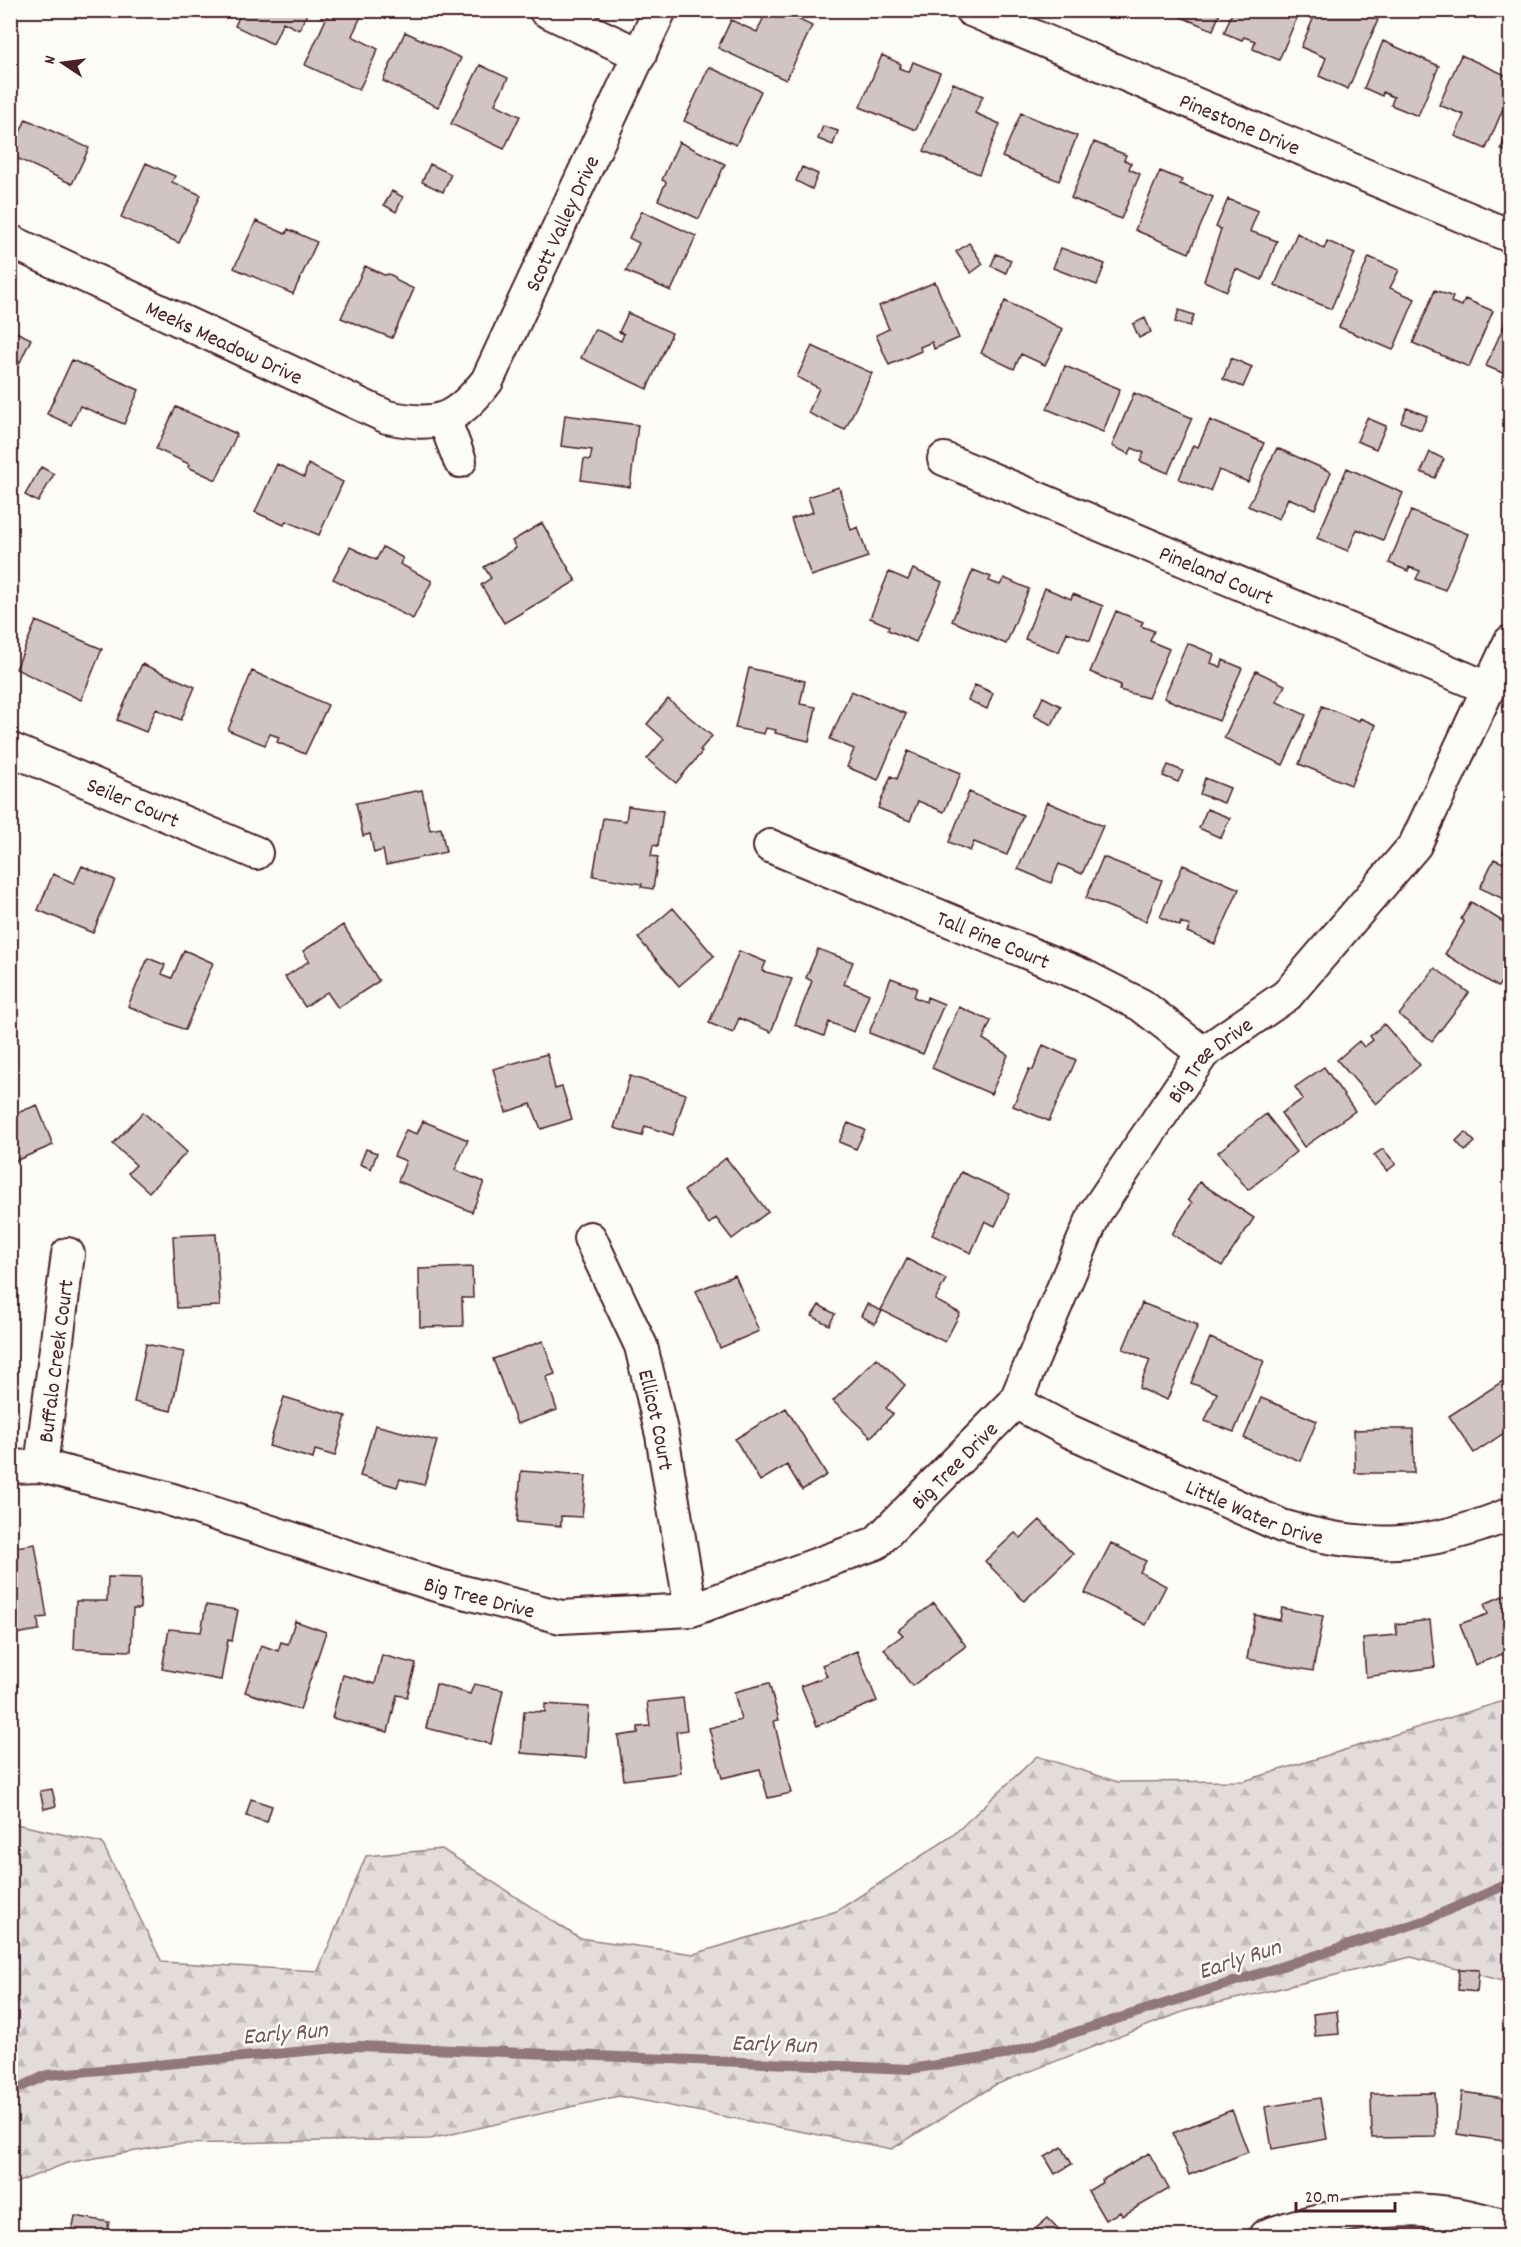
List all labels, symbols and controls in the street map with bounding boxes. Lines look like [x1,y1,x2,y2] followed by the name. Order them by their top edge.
[33,33,93,93] north arrow
[39,54,63,67] text: N
[1174,87,1304,165] street label: Pinestone Drive
[519,151,609,297] street label: Scott Valley Drive
[140,294,307,394] street label: Meeks Meadow Drive
[1153,539,1277,615] street label: Pineland Court
[81,771,183,838] street label: Seiler Court
[931,905,1054,979] street label: Tall Pine Court
[1161,1011,1260,1110] street label: Big Tree Drive
[32,1278,84,1445] street label: Buffalo Creek Court
[628,1367,680,1473] street label: Ellicot Court
[905,1416,1007,1518] street label: Big Tree Drive
[1180,1473,1326,1555] street label: Little Water Drive
[419,1570,538,1629] street label: Big Tree Drive
[1194,1931,1287,1990] water label: Early Run
[241,2014,330,2056] water label: Early Run
[731,2028,818,2065] water label: Early Run
[1296,2175,1395,2213] scale bar
[1305,2186,1339,2211] text: 20 m

